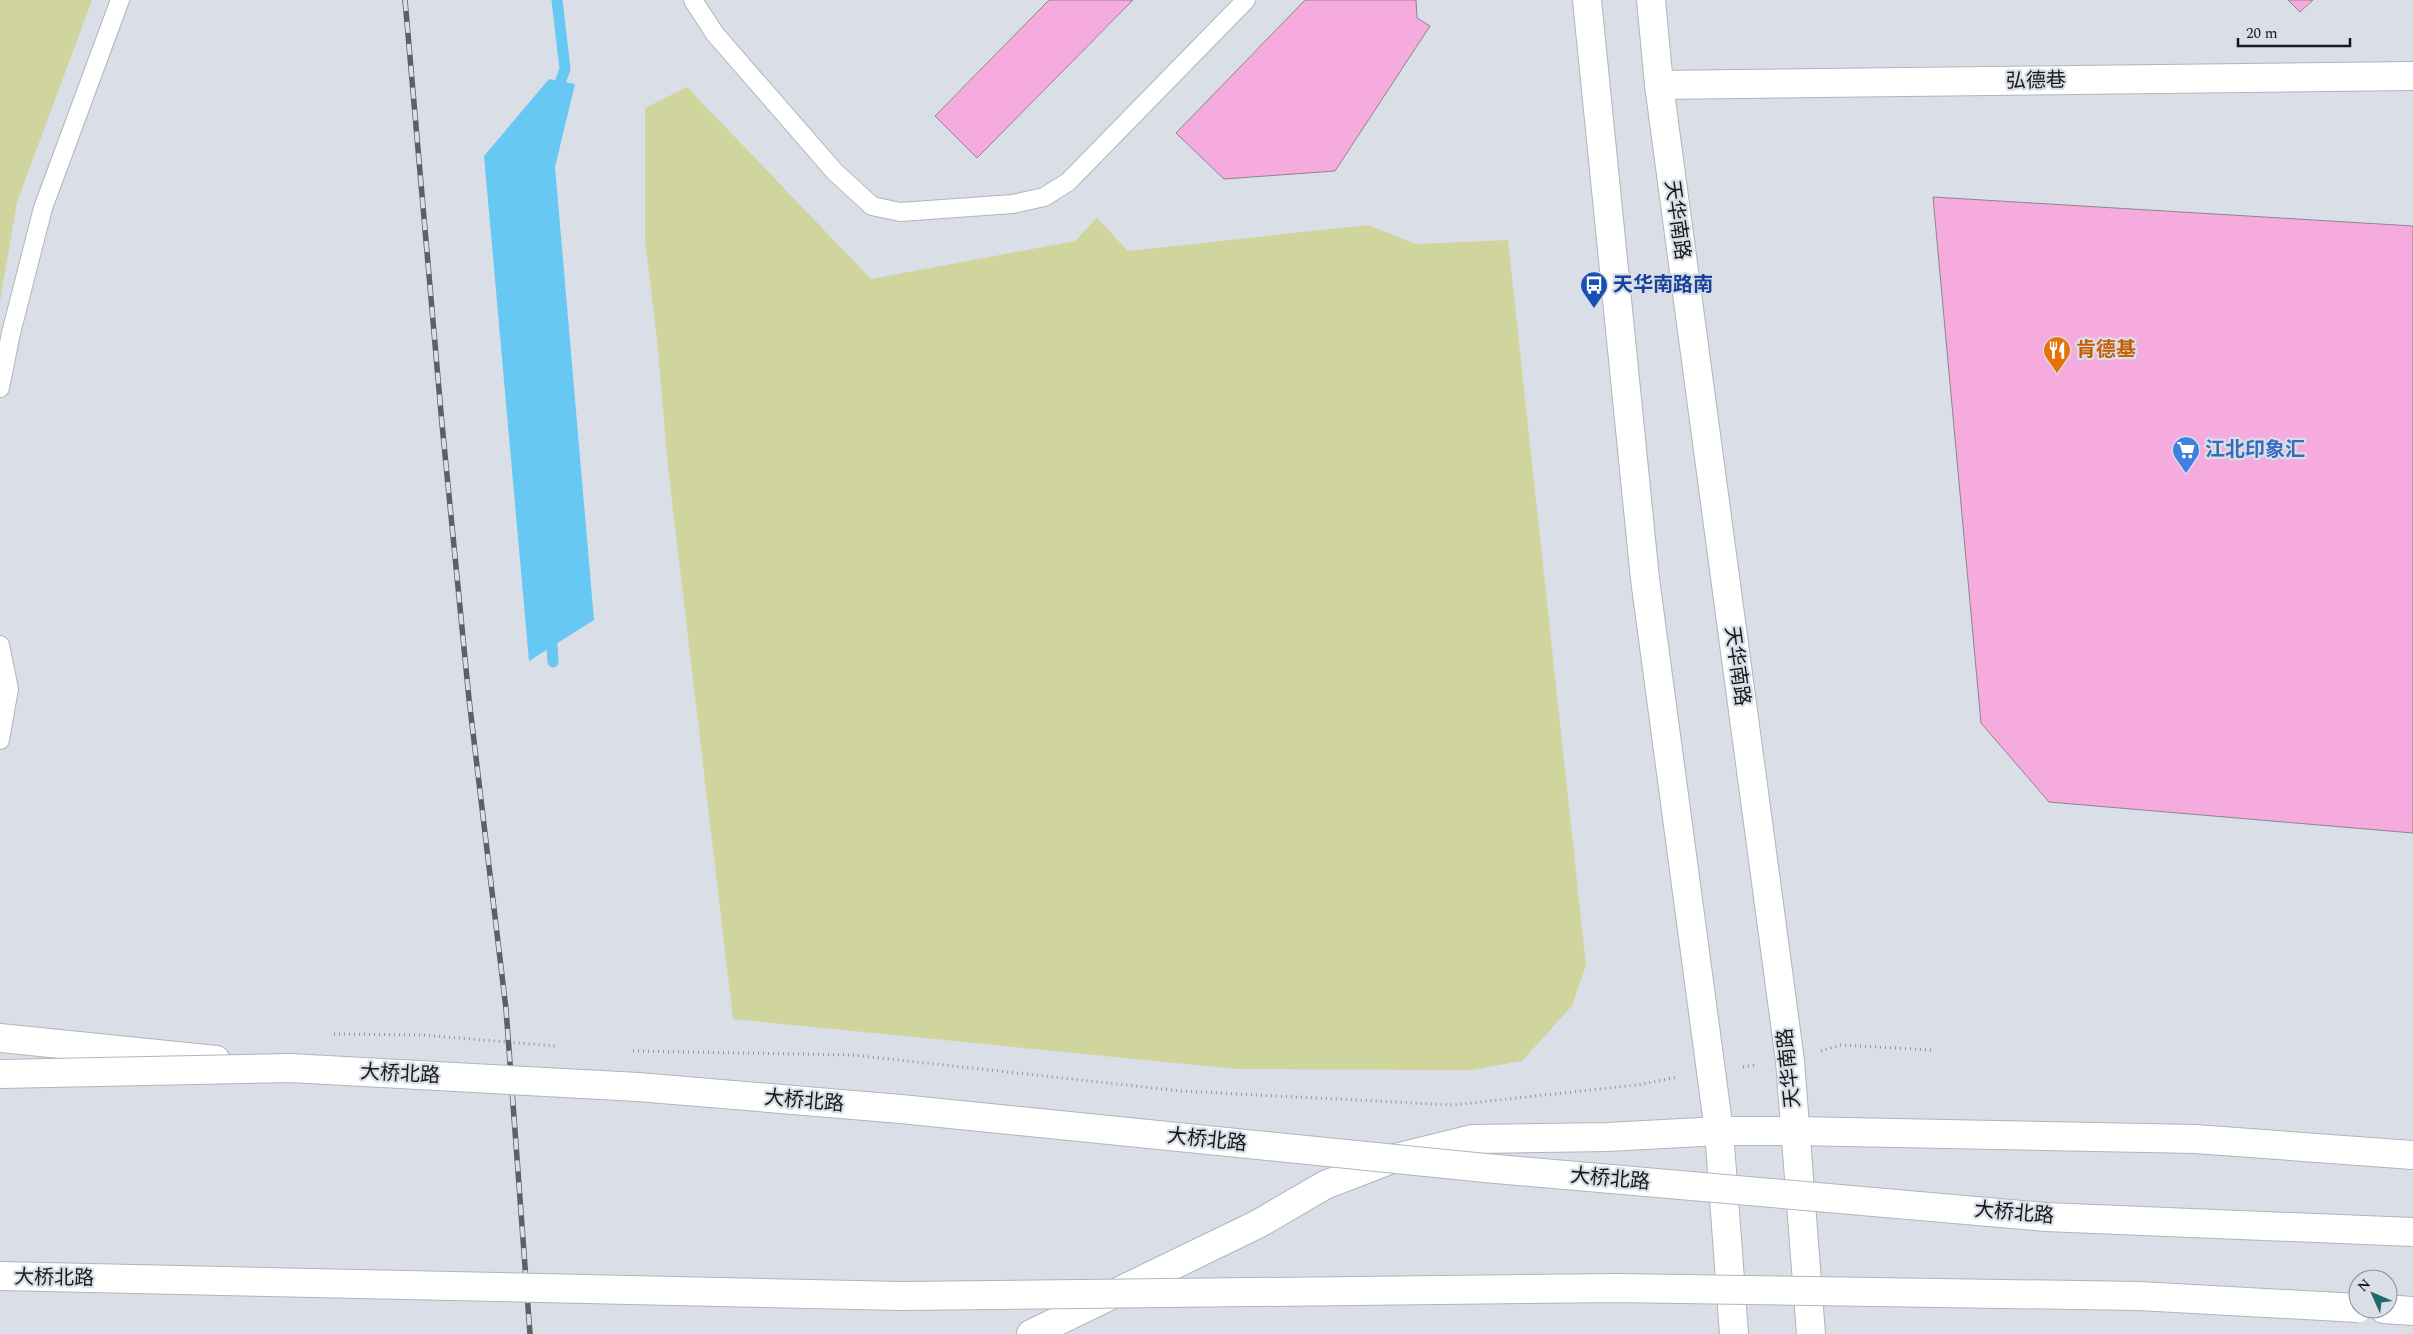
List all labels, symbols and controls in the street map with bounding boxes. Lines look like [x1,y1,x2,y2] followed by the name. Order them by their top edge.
[2238,15,2350,47] scale bar
[2246,22,2278,45] text: 20 m
[2006,65,2066,97] street label: 弘德巷
[1657,178,1697,262] street label: 天华南路
[1579,270,1609,309] bus stop icon: 天华南路南
[1613,270,1713,300] place label: 天华南路南
[2042,335,2072,374] restaurant icon: 肯德基
[2076,335,2136,365] place label: 肯德基
[2171,435,2201,474] supermarket icon: 江北印象汇
[2205,435,2305,465] place label: 江北印象汇
[1717,624,1757,708] street label: 天华南路
[1770,1027,1808,1109] street label: 天华南路
[359,1057,441,1091] street label: 大桥北路
[763,1083,845,1119] street label: 大桥北路
[1166,1121,1248,1159] street label: 大桥北路
[1569,1161,1651,1197] street label: 大桥北路
[1973,1195,2055,1231] street label: 大桥北路
[14,1262,94,1294] street label: 大桥北路
[2348,1269,2398,1319] north arrow
[2353,1274,2376,1297] text: N

